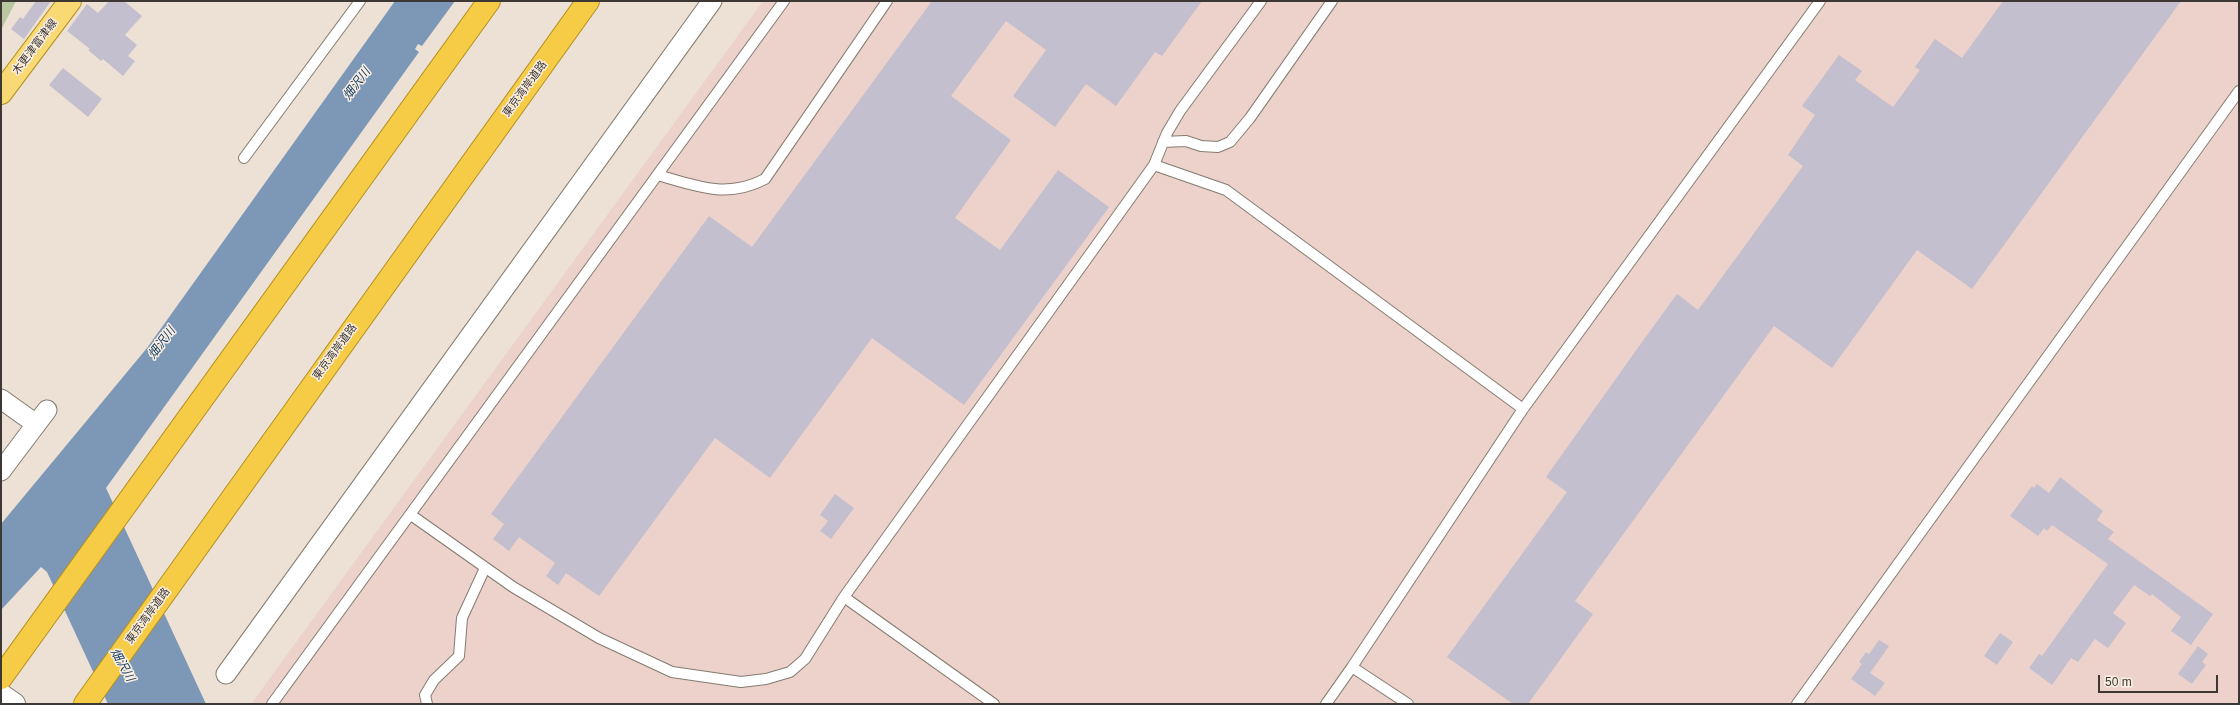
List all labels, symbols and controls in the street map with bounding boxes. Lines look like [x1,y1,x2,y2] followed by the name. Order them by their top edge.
[10,17,60,77] street label: 木更津富津線
[500,58,550,120] street label: 東京湾岸道路
[340,65,374,103] water label: 畑沢川
[310,321,360,383] street label: 東京湾岸道路
[145,324,179,362] water label: 畑沢川
[123,585,173,647] street label: 東京湾岸道路
[107,646,137,684] water label: 畑沢川
[2100,667,2220,693] scale bar
[2105,675,2132,689] text: 50 m

